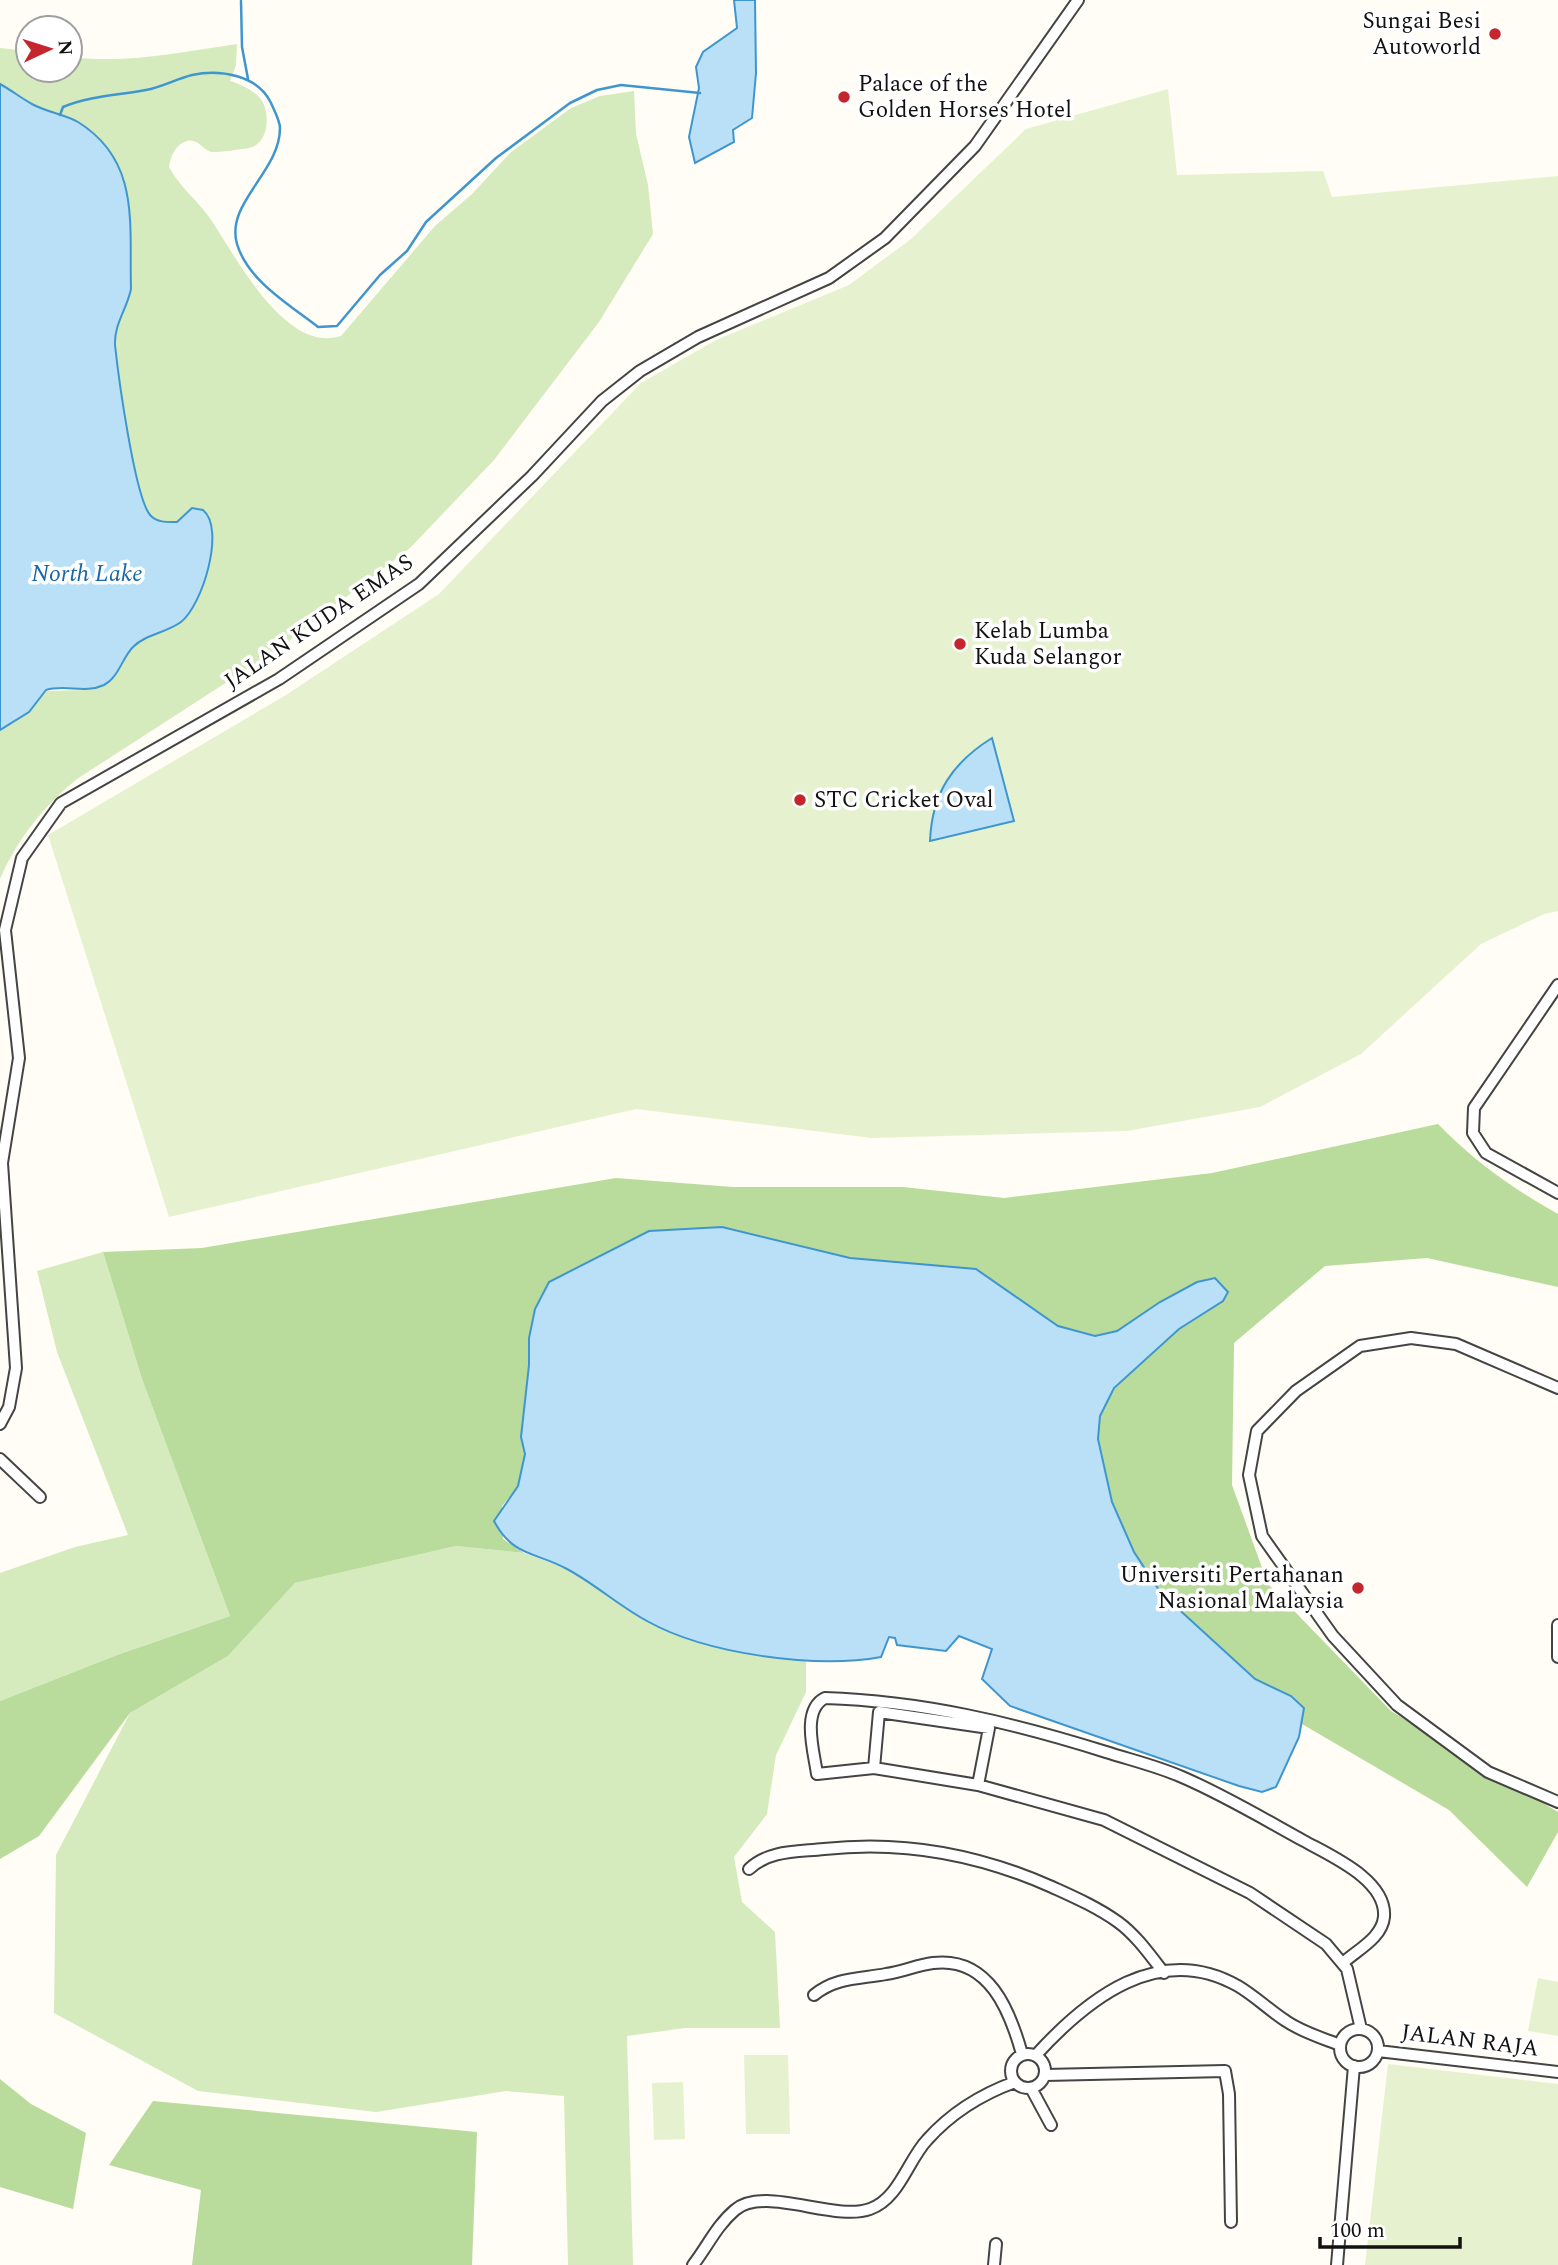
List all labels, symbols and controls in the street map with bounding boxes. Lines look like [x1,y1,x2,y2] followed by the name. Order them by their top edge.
[1362,4,1481,65] place label: Sungai Besi Autoworld
[14,14,84,84] north arrow
[1487,26,1503,42] marker: Sungai Besi Autoworld
[49,39,79,57] text: N
[858,67,1072,128] place label: Palace of the Golden Horses Hotel
[836,89,852,105] marker: Palace of the Golden Horses Hotel
[217,545,421,699] street label: JALAN KUDA EMAS
[31,556,143,592] water label: North Lake
[974,614,1122,675] place label: Kelab Lumba Kuda Selangor
[952,636,968,652] marker: Kelab Lumba Kuda Selangor
[814,783,994,818] place label: STC Cricket Oval
[792,792,808,808] marker: STC Cricket Oval
[1120,1558,1344,1619] place label: Universiti Pertahanan Nasional Malaysia
[1350,1580,1366,1596] marker: Universiti Pertahanan Nasional Malaysia
[1399,2015,1541,2067] street label: JALAN RAJA
[1320,2206,1460,2250] scale bar
[1330,2215,1385,2247] text: 100 m

